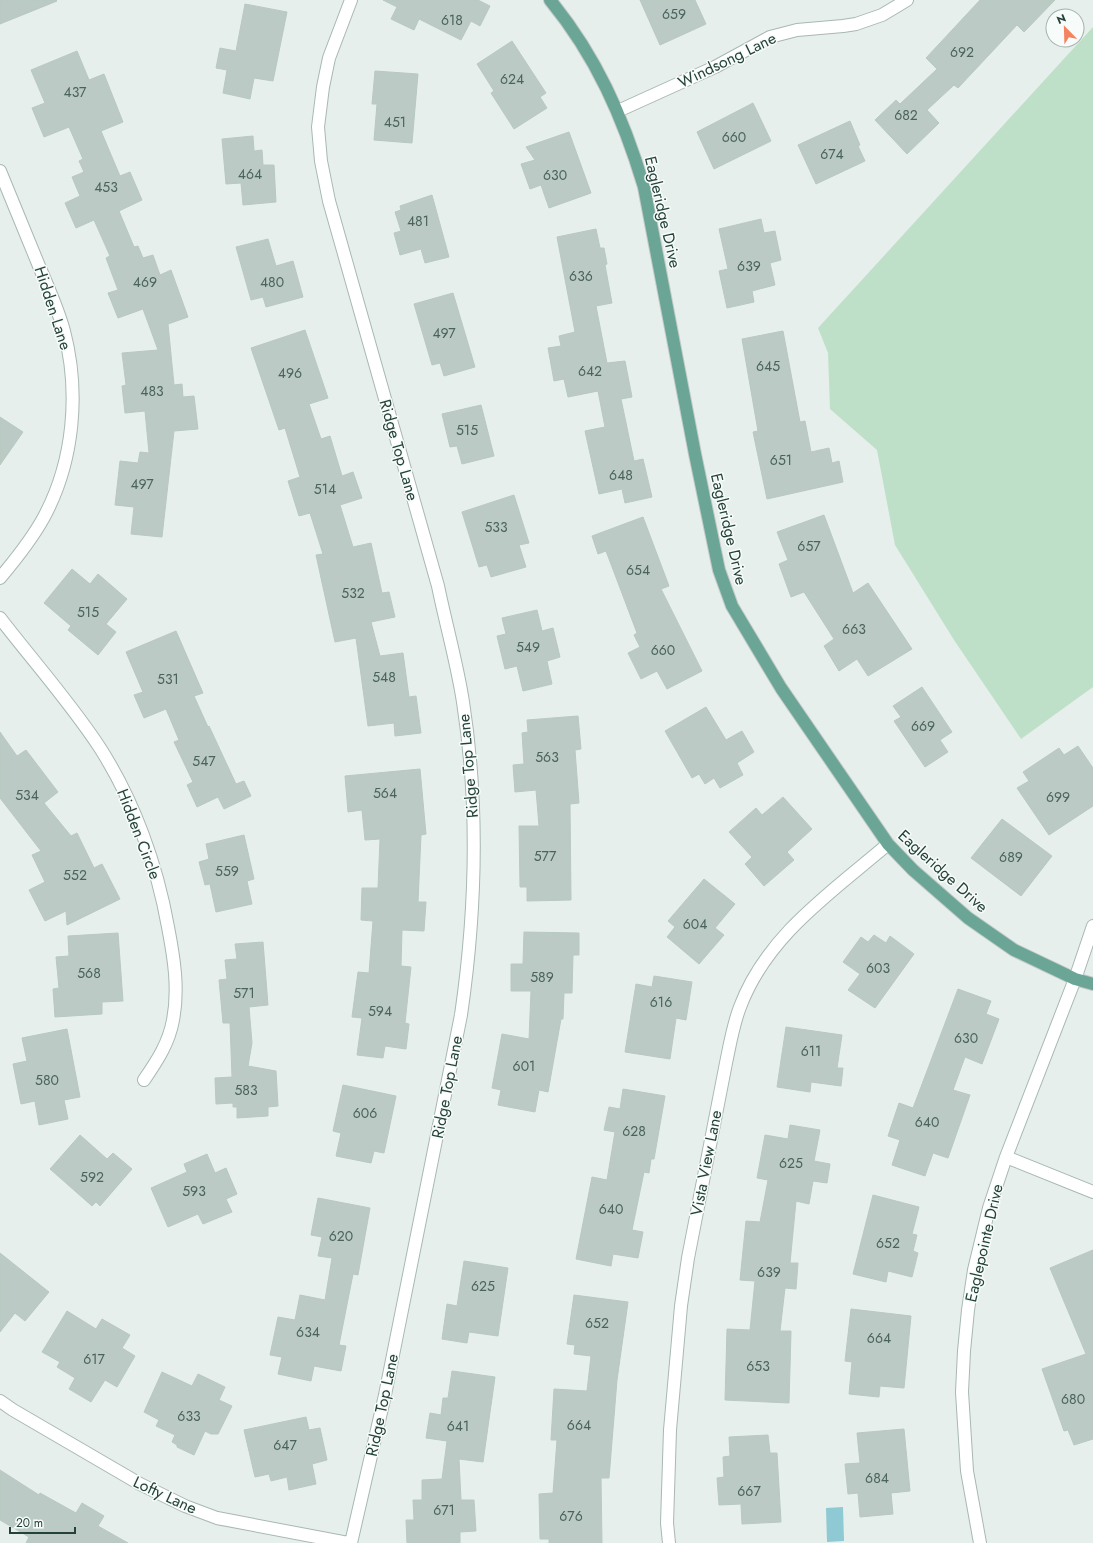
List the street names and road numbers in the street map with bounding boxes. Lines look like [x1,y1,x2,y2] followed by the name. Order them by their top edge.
[674,26,780,94] street label: Windsong Lane
[639,154,687,270] street label: Eagleridge Drive
[29,263,77,353] street label: Hidden Lane
[374,397,424,503] street label: Ridge Top Lane
[705,471,753,587] street label: Eagleridge Drive
[452,713,484,819] street label: Ridge Top Lane
[111,785,167,883] street label: Hidden Circle
[893,824,993,918] street label: Eagleridge Drive
[426,1034,468,1140] street label: Ridge Top Lane
[684,1108,728,1218] street label: Vista View Lane
[959,1182,1009,1304] street label: Eaglepointe Drive
[360,1352,404,1458] street label: Ridge Top Lane
[129,1470,201,1520] street label: Lofty Lane

